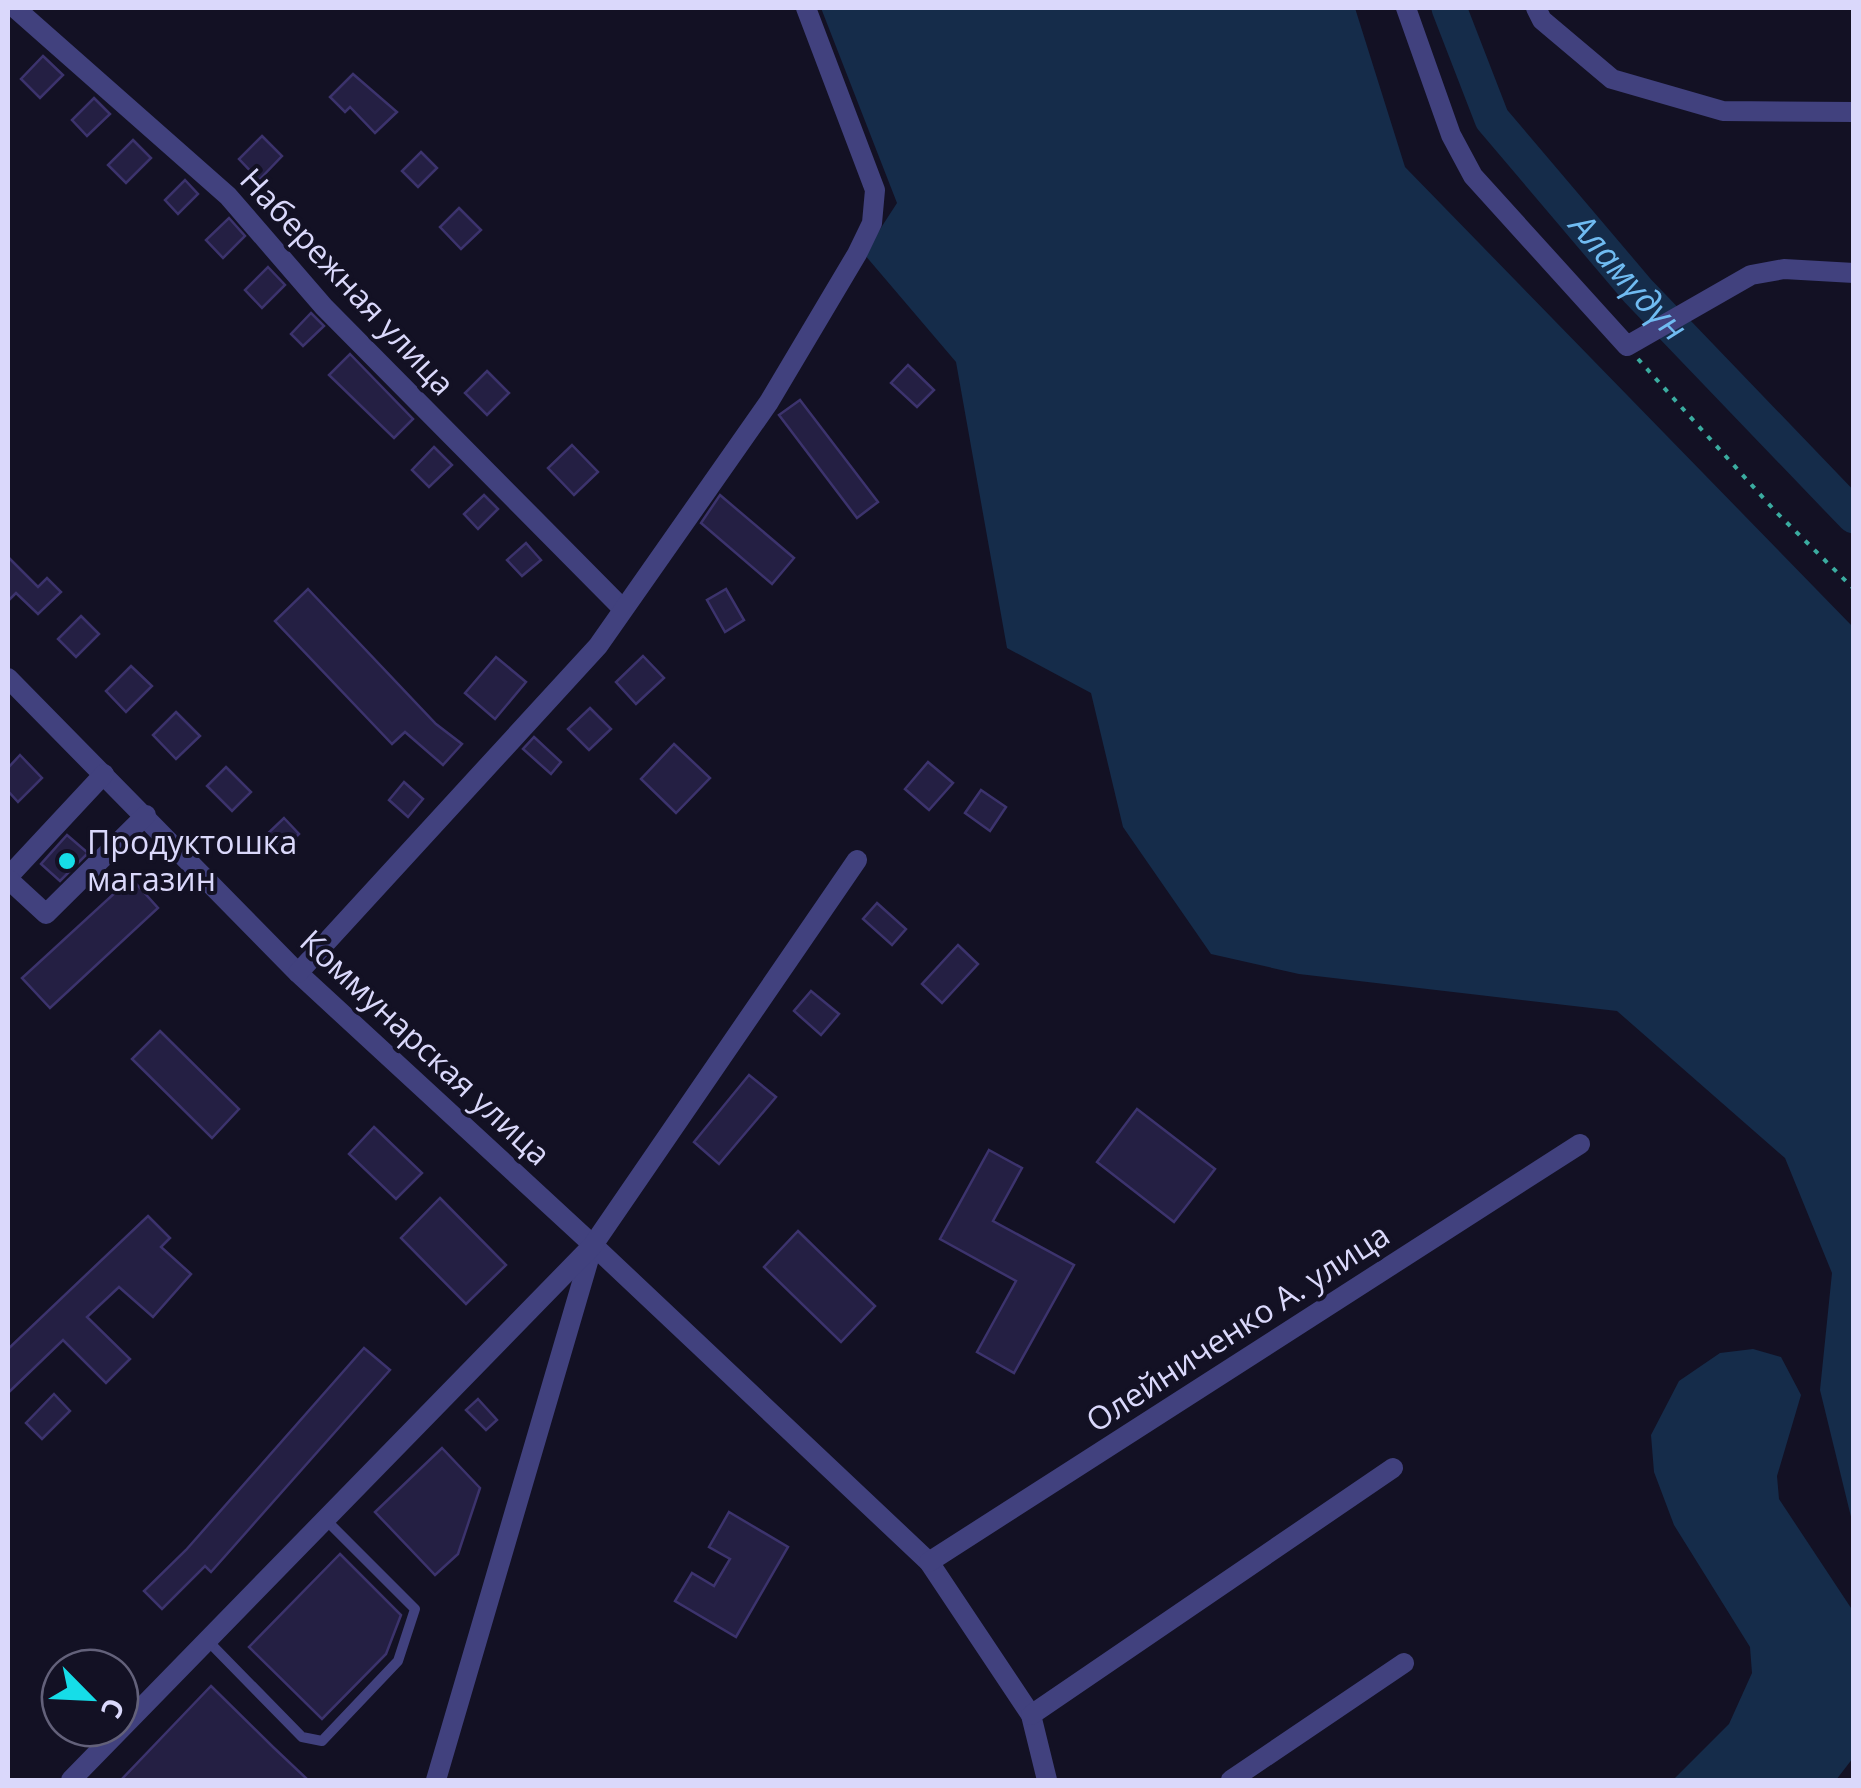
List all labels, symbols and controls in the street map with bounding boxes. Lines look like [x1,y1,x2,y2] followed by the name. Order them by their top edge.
[231,158,465,404] street label: Набережная улица
[1559,201,1698,350] water label: Аламүдүн
[87,820,297,900] place label: Продуктошка магазин
[56,850,78,872] marker: Продуктошка магазин
[292,919,560,1174] street label: Коммунарская улица
[1077,1213,1397,1441] street label: Олейниченко А. улица
[40,1648,140,1748] north arrow
[93,1693,135,1724] text: С

